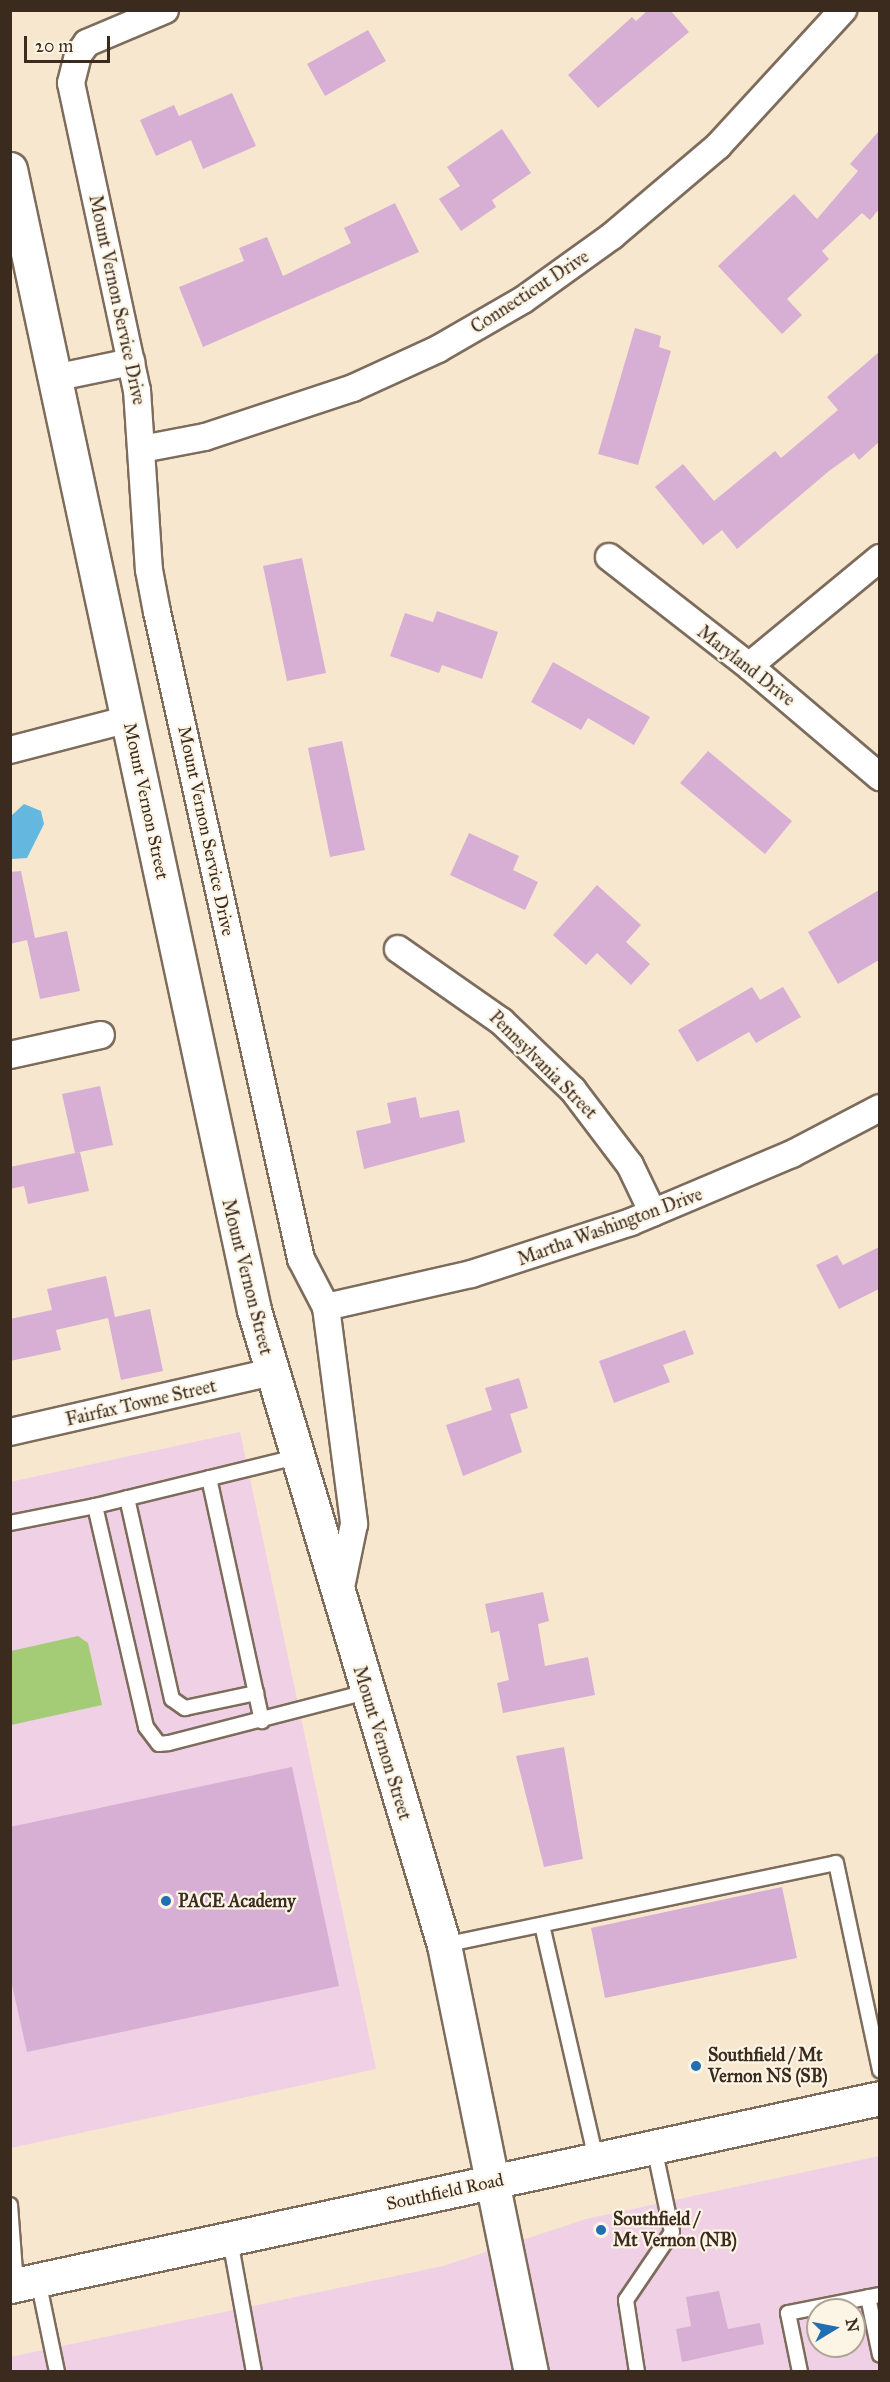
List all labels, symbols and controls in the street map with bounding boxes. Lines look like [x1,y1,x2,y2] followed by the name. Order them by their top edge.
[27,24,112,62] scale bar
[35,35,73,57] text: 20 m
[84,193,150,407] street label: Mount Vernon Service Drive
[467,246,593,338] street label: Connecticut Drive
[693,621,799,711] street label: Maryland Drive
[119,721,173,881] street label: Mount Vernon Street
[173,724,239,938] street label: Mount Vernon Service Drive
[485,1007,601,1123] street label: Pennsylvania Street
[515,1183,705,1271] street label: Martha Washington Drive
[217,1197,277,1357] street label: Mount Vernon Street
[64,1375,218,1431] street label: Fairfax Towne Street
[348,1663,416,1823] street label: Mount Vernon Street
[178,1890,296,1912] place label: PACE Academy
[159,1894,173,1908] marker: PACE Academy
[708,2045,828,2088] place label: Southfield / Mt Vernon NS (SB)
[689,2059,703,2073] marker: Southfield / Mt Vernon NS (SB)
[384,2169,506,2215] street label: Southfield Road
[613,2209,737,2252] place label: Southfield / Mt Vernon (NB)
[594,2223,608,2237] marker: Southfield / Mt Vernon (NB)
[806,2298,866,2358] north arrow
[842,2317,863,2333] text: N

